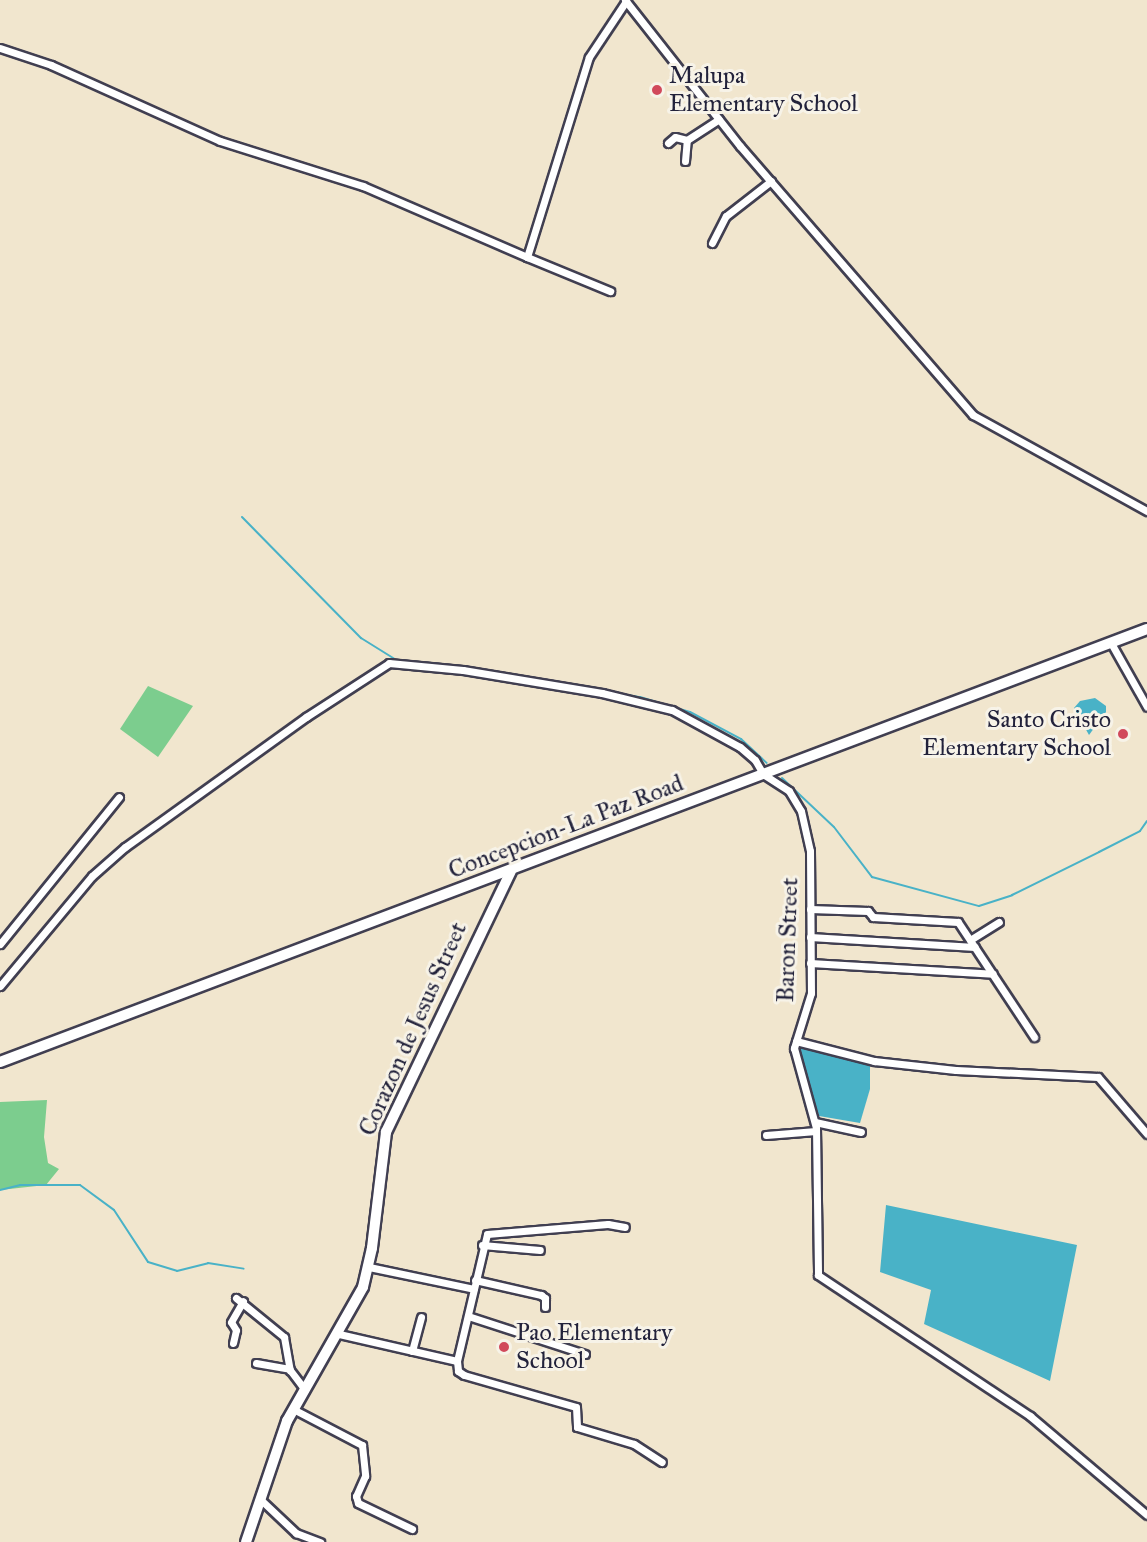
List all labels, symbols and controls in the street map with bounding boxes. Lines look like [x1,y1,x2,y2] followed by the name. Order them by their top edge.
[669,62,858,118] place label: Malupa Elementary School
[650,83,664,97] marker: Malupa Elementary School
[922,706,1111,762] place label: Santo Cristo Elementary School
[1116,727,1130,741] marker: Santo Cristo Elementary School
[444,769,688,885] street label: Concepcion-La Paz Road
[771,877,805,1003] street label: Baron Street
[353,918,473,1140] street label: Corazon de Jesus Street
[516,1319,672,1375] place label: Pao Elementary School
[497,1340,511,1354] marker: Pao Elementary School

